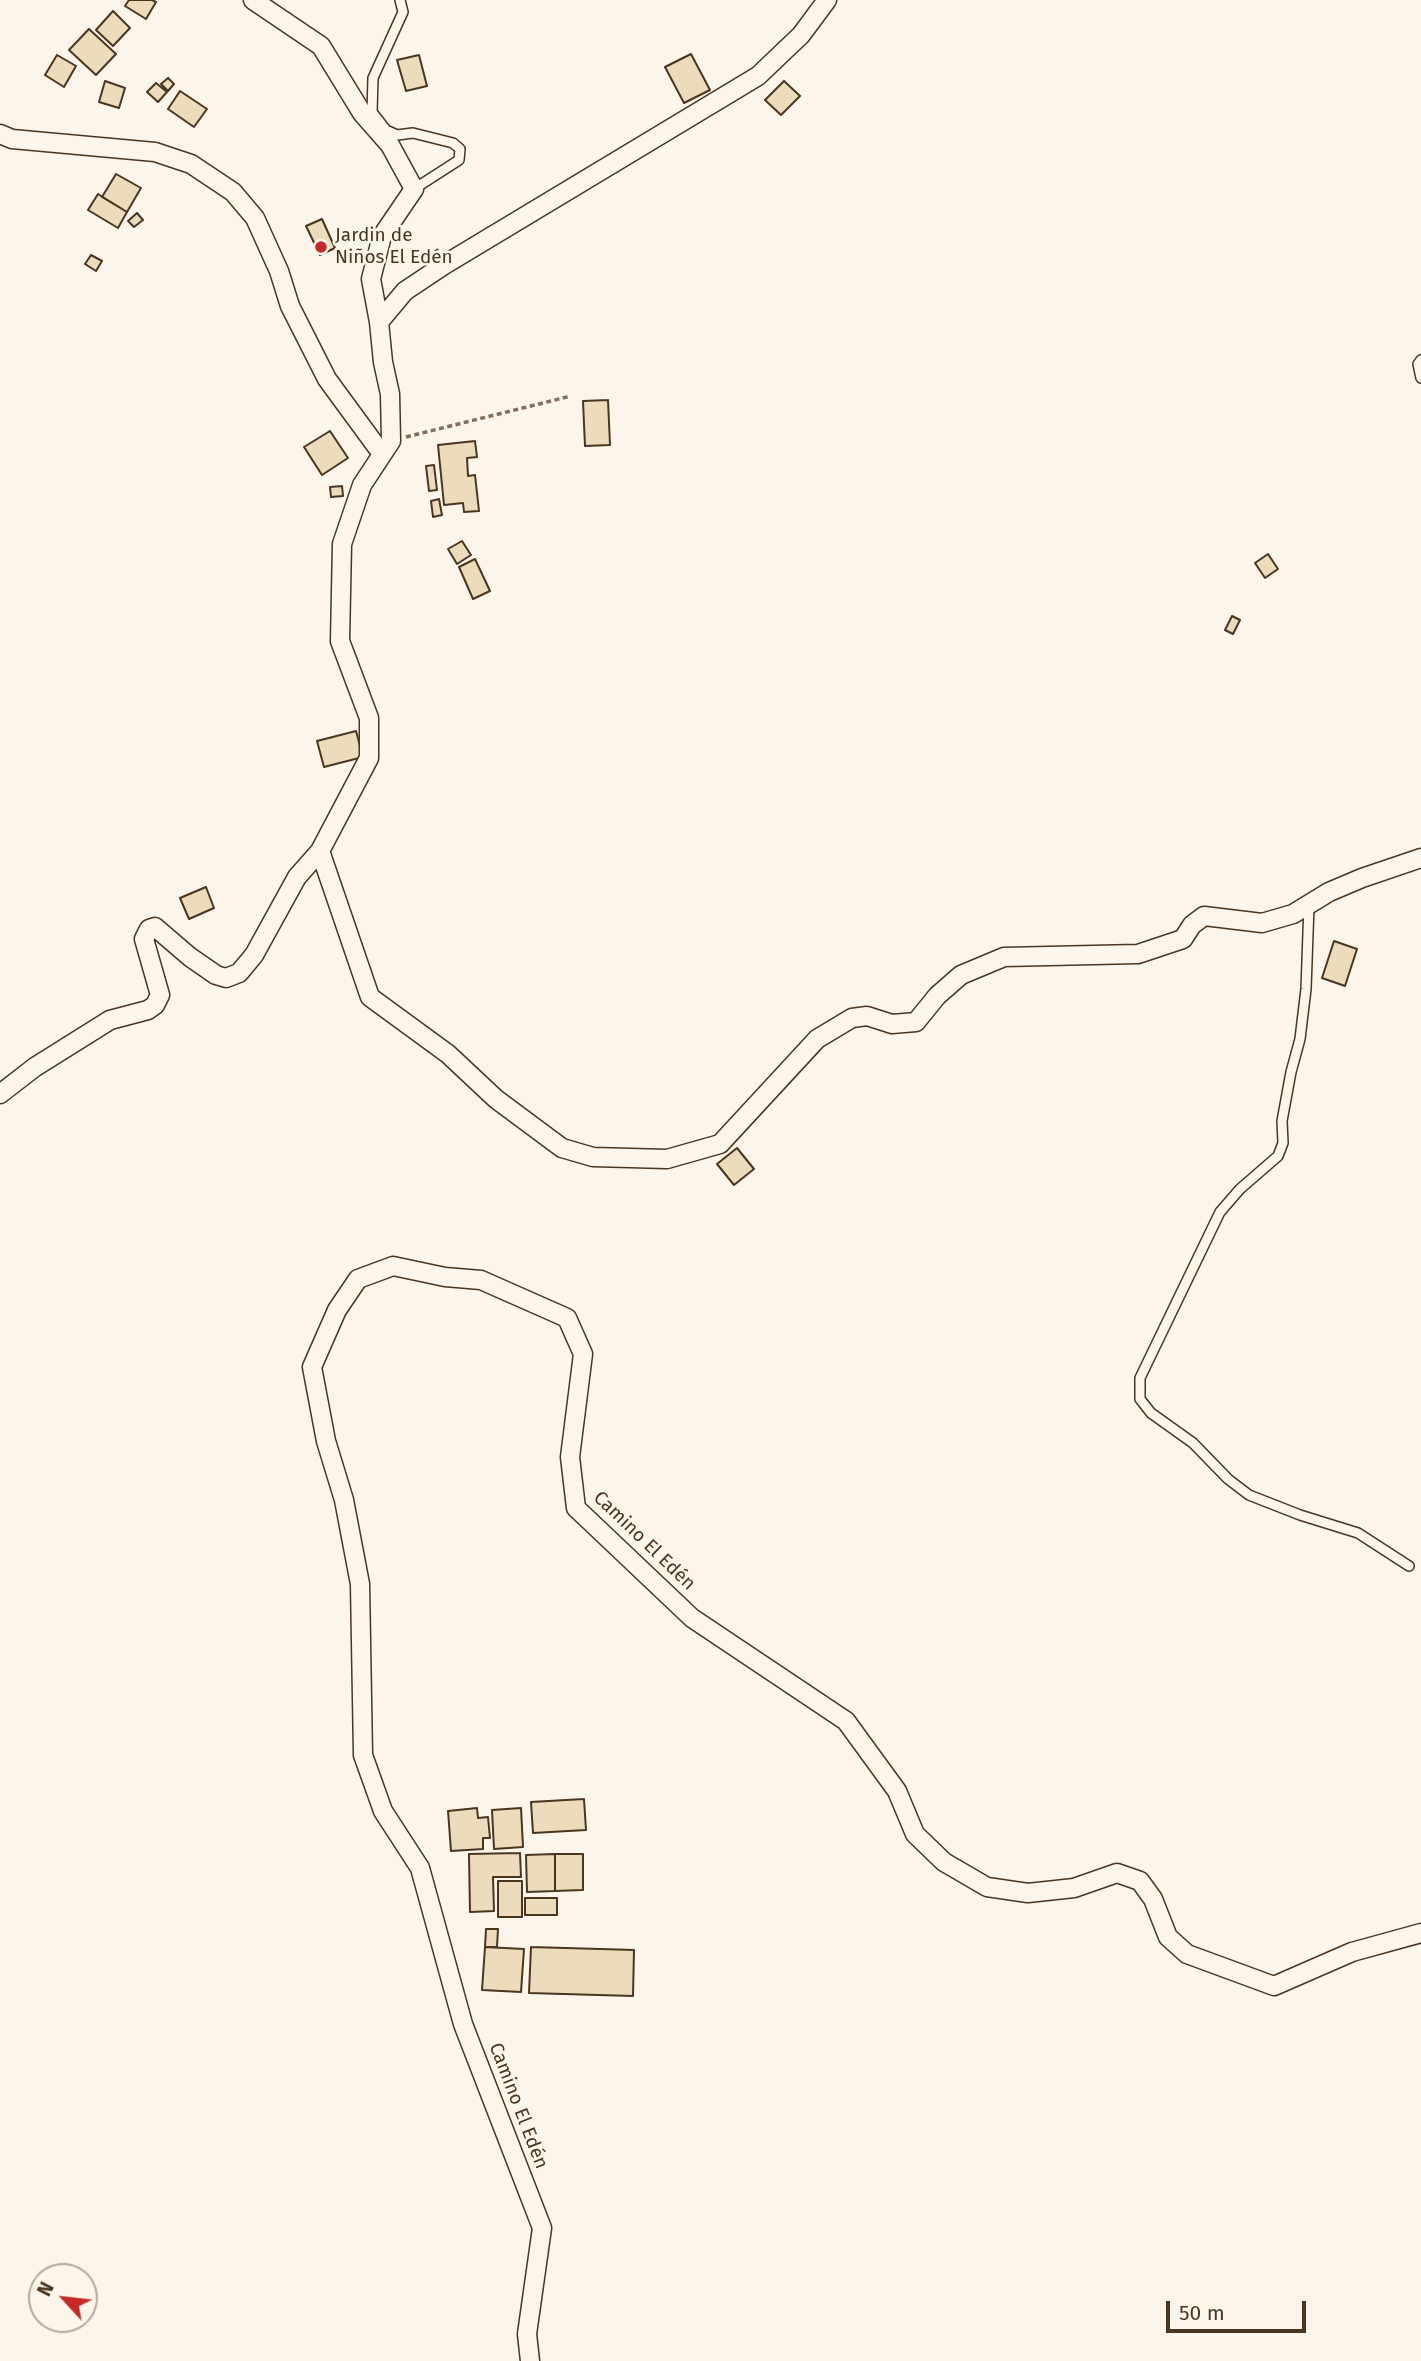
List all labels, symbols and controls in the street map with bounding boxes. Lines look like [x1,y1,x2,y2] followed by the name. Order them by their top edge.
[335,225,453,269] place label: Jardin de Niños El Edén
[313,239,329,255] marker: Jardin de Niños El Edén
[588,1487,700,1595] street label: Camino El Edén
[484,2040,552,2172] street label: Camino El Edén
[28,2263,98,2333] north arrow
[33,2278,59,2300] text: N
[1169,2288,1309,2332] scale bar
[1179,2300,1225,2326] text: 50 m

